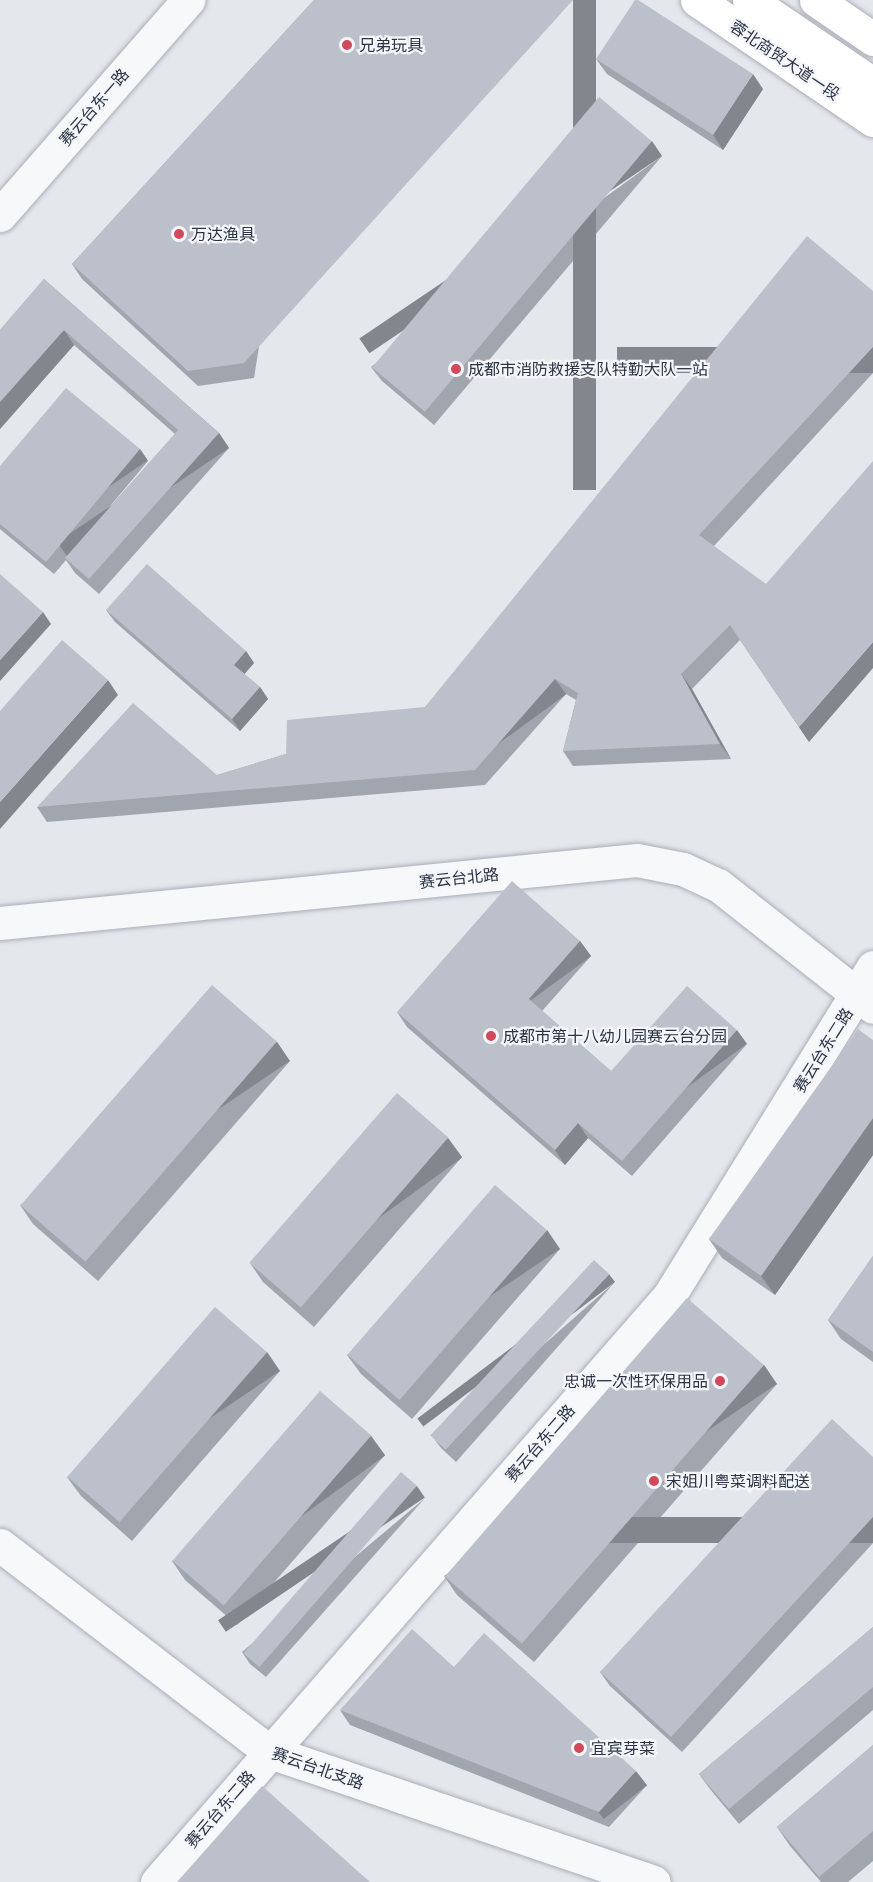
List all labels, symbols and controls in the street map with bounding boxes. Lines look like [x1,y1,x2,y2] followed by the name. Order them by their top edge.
[727,16,843,104] street label: 蓉北商贸大道一段
[359,35,423,55] place label: 兄弟玩具
[340,38,354,52] marker: 兄弟玩具
[55,64,133,150] street label: 赛云台东一路
[191,224,255,244] place label: 万达渔具
[172,227,186,241] marker: 万达渔具
[468,359,708,379] place label: 成都市消防救援支队特勤大队一站
[449,362,463,376] marker: 成都市消防救援支队特勤大队一站
[418,864,500,892] street label: 赛云台北路
[789,1004,857,1096] street label: 赛云台东二路
[503,1026,727,1046] place label: 成都市第十八幼儿园赛云台分园
[484,1029,498,1043] marker: 成都市第十八幼儿园赛云台分园
[564,1371,708,1391] place label: 忠诚一次性环保用品
[713,1374,727,1388] marker: 忠诚一次性环保用品
[501,1400,579,1486] street label: 赛云台东二路
[666,1471,810,1491] place label: 宋姐川粤菜调料配送
[647,1474,661,1488] marker: 宋姐川粤菜调料配送
[591,1738,655,1758] place label: 宜宾芽菜
[572,1741,586,1755] marker: 宜宾芽菜
[269,1743,367,1793] street label: 赛云台北支路
[181,1766,259,1852] street label: 赛云台东二路

